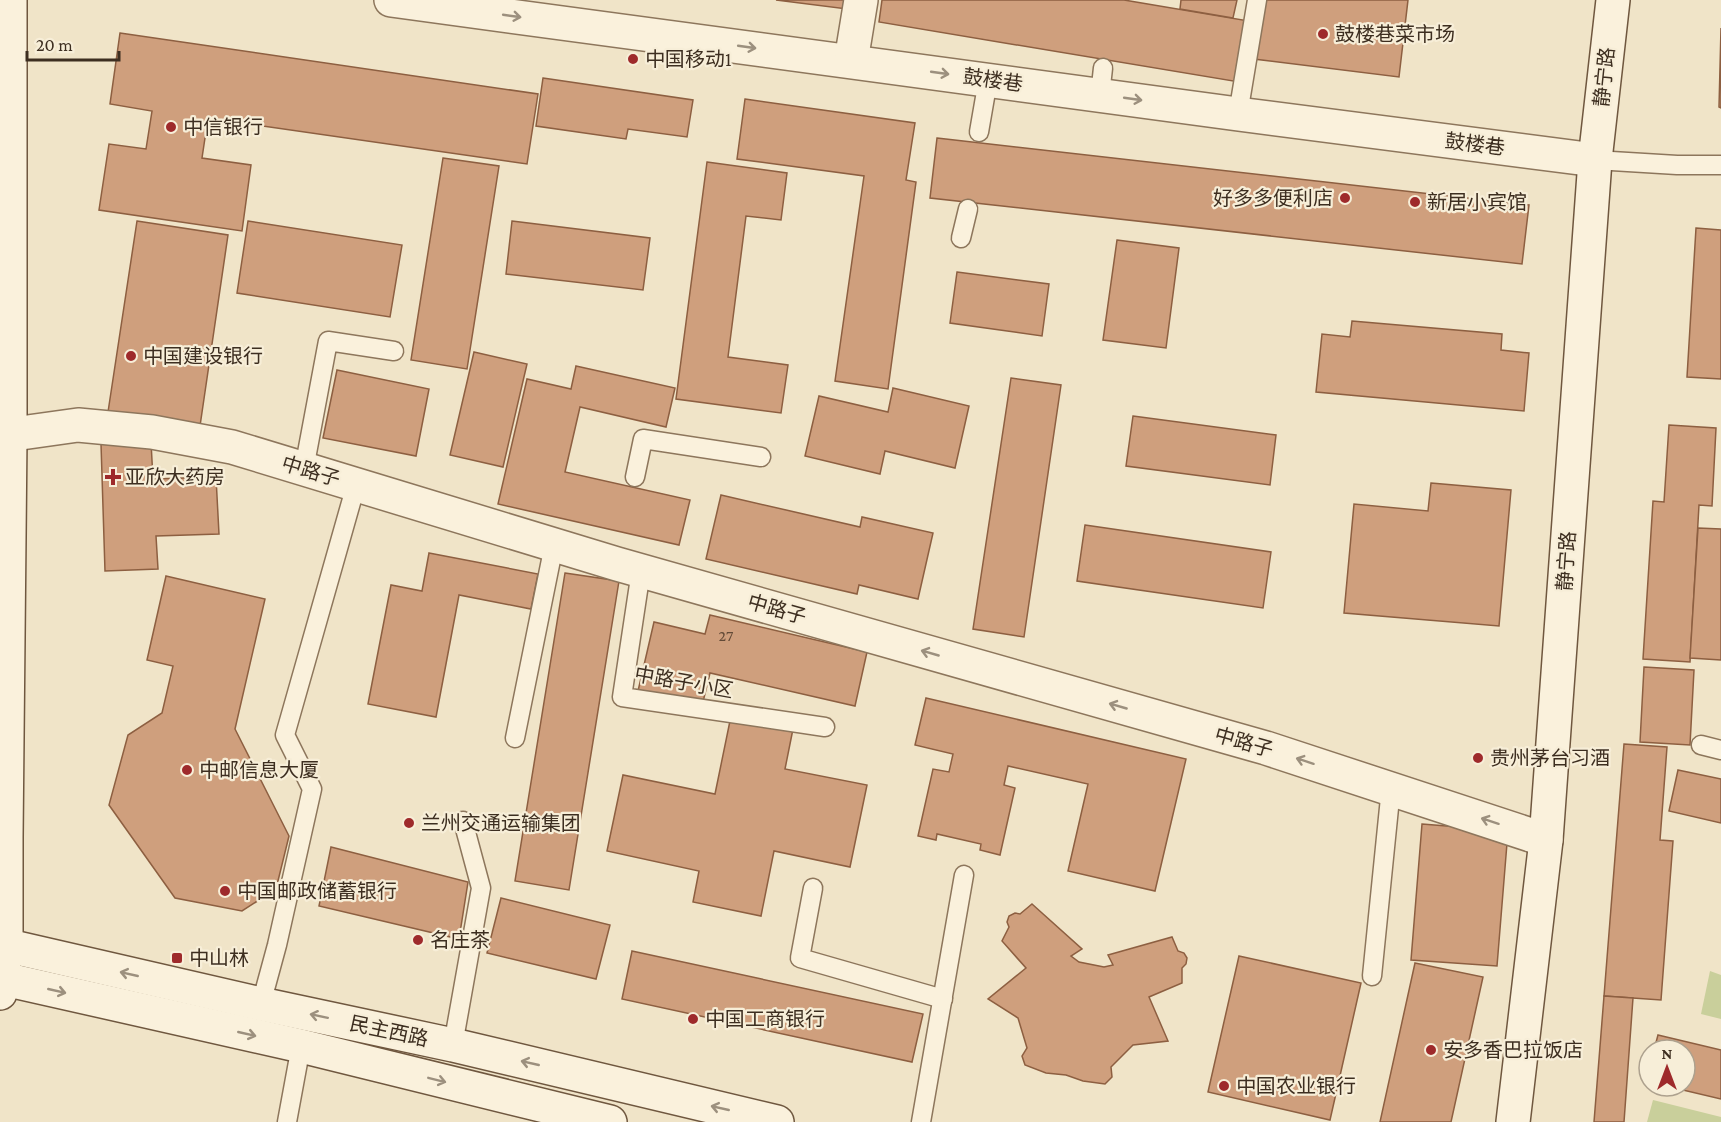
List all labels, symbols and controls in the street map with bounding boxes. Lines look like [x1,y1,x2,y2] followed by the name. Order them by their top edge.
[501,11,521,22] one-way arrow
[1335,23,1455,45] place label: 鼓楼巷菜市场
[27,24,118,62] scale bar
[1316,27,1330,41] marker: 鼓楼巷菜市场
[36,35,73,55] text: 20 m
[736,42,756,53] one-way arrow
[1590,46,1618,108] street label: 静宁路
[645,48,732,70] place label: 中国移动1
[626,52,640,66] marker: 中国移动1
[962,65,1024,95] street label: 鼓楼巷
[930,68,949,79] one-way arrow
[1123,94,1143,105] one-way arrow
[183,116,263,138] place label: 中信银行
[164,120,178,134] marker: 中信银行
[1444,129,1506,159] street label: 鼓楼巷
[1213,187,1333,209] place label: 好多多便利店
[1338,191,1352,205] marker: 好多多便利店
[1427,191,1527,213] place label: 新居小宾馆
[1408,195,1422,209] marker: 新居小宾馆
[143,345,263,367] place label: 中国建设银行
[124,349,138,363] marker: 中国建设银行
[279,452,343,490] street label: 中路子
[125,466,225,488] place label: 亚欣大药房
[106,470,120,484] marker: 亚欣大药房
[1553,530,1579,592] street label: 静宁路
[745,590,809,628] street label: 中路子
[719,627,734,644] house number: 27
[921,647,940,658] one-way arrow
[633,662,735,702] street label: 中路子小区
[1109,700,1128,711] one-way arrow
[1212,723,1276,761] street label: 中路子
[1490,747,1610,769] place label: 贵州茅台习酒
[1471,751,1485,765] marker: 贵州茅台习酒
[1296,754,1315,765] one-way arrow
[199,759,319,781] place label: 中邮信息大厦
[180,763,194,777] marker: 中邮信息大厦
[421,812,581,834] place label: 兰州交通运输集团
[1481,815,1500,826] one-way arrow
[402,816,416,830] marker: 兰州交通运输集团
[237,880,397,902] place label: 中国邮政储蓄银行
[218,884,232,898] marker: 中国邮政储蓄银行
[430,929,490,951] place label: 名庄茶
[411,933,425,947] marker: 名庄茶
[189,947,249,969] place label: 中山林
[170,951,184,965] marker: 中山林
[120,967,139,979] one-way arrow
[47,986,66,998] one-way arrow
[705,1008,825,1030] place label: 中国工商银行
[310,1010,329,1022] one-way arrow
[348,1012,430,1050] street label: 民主西路
[686,1012,700,1026] marker: 中国工商银行
[237,1029,257,1040] one-way arrow
[1637,1038,1697,1098] north arrow
[1443,1039,1583,1061] place label: 安多香巴拉饭店
[1424,1043,1438,1057] marker: 安多香巴拉饭店
[1662,1045,1673,1062] text: N
[521,1057,540,1068] one-way arrow
[427,1074,446,1086] one-way arrow
[1236,1075,1356,1097] place label: 中国农业银行
[1217,1079,1231,1093] marker: 中国农业银行
[710,1102,729,1114] one-way arrow

